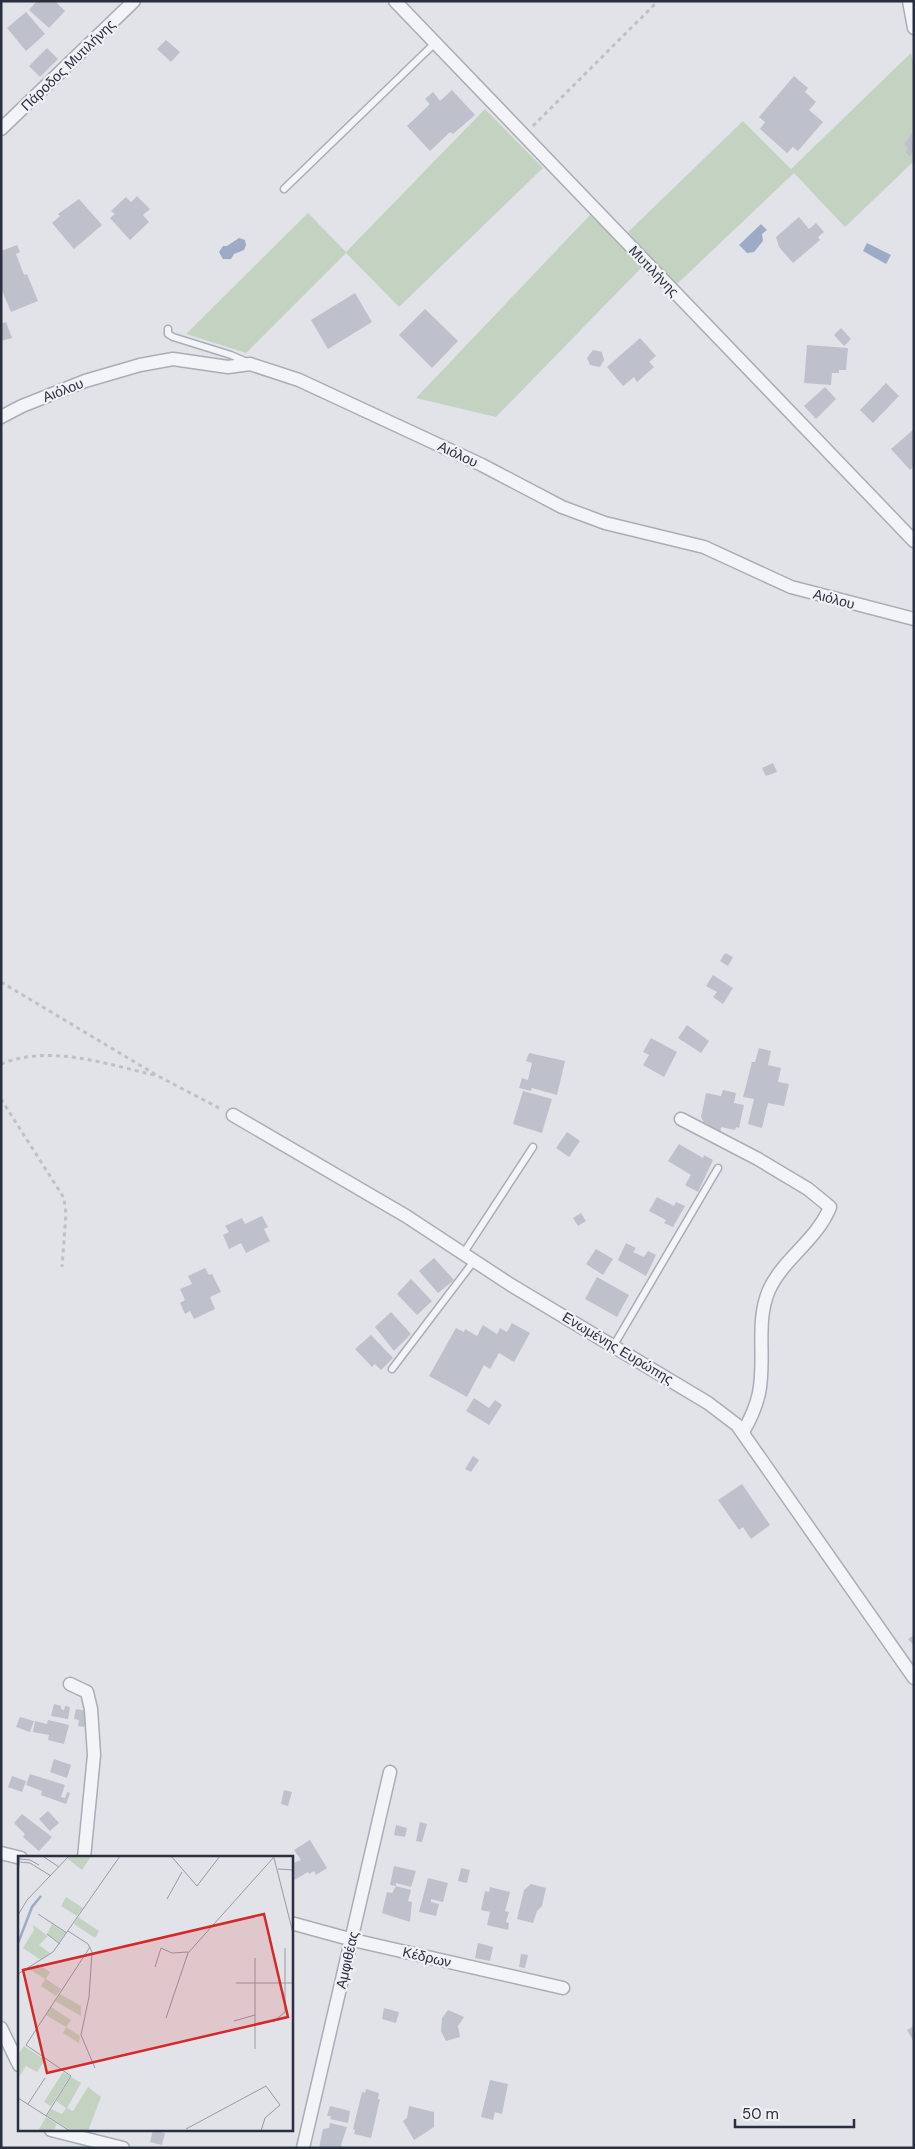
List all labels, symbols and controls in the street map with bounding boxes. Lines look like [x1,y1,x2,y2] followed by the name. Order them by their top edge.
[17,15,119,115] street label: Πάροδος Μυτιλήνης
[625,242,683,301] street label: Μυτιλήνης
[40,374,86,406] street label: Αιόλου
[435,437,481,471] street label: Αιόλου
[811,585,857,613] street label: Αιόλου
[559,1308,677,1388] street label: Ενωμένης Ευρώπης
[18,1856,292,2132] inset map
[332,1929,362,1991] street label: Αμφιθέας
[401,1943,453,1971] street label: Κέδρων
[735,2096,854,2128] scale bar
[742,2104,779,2124] text: 50 m

